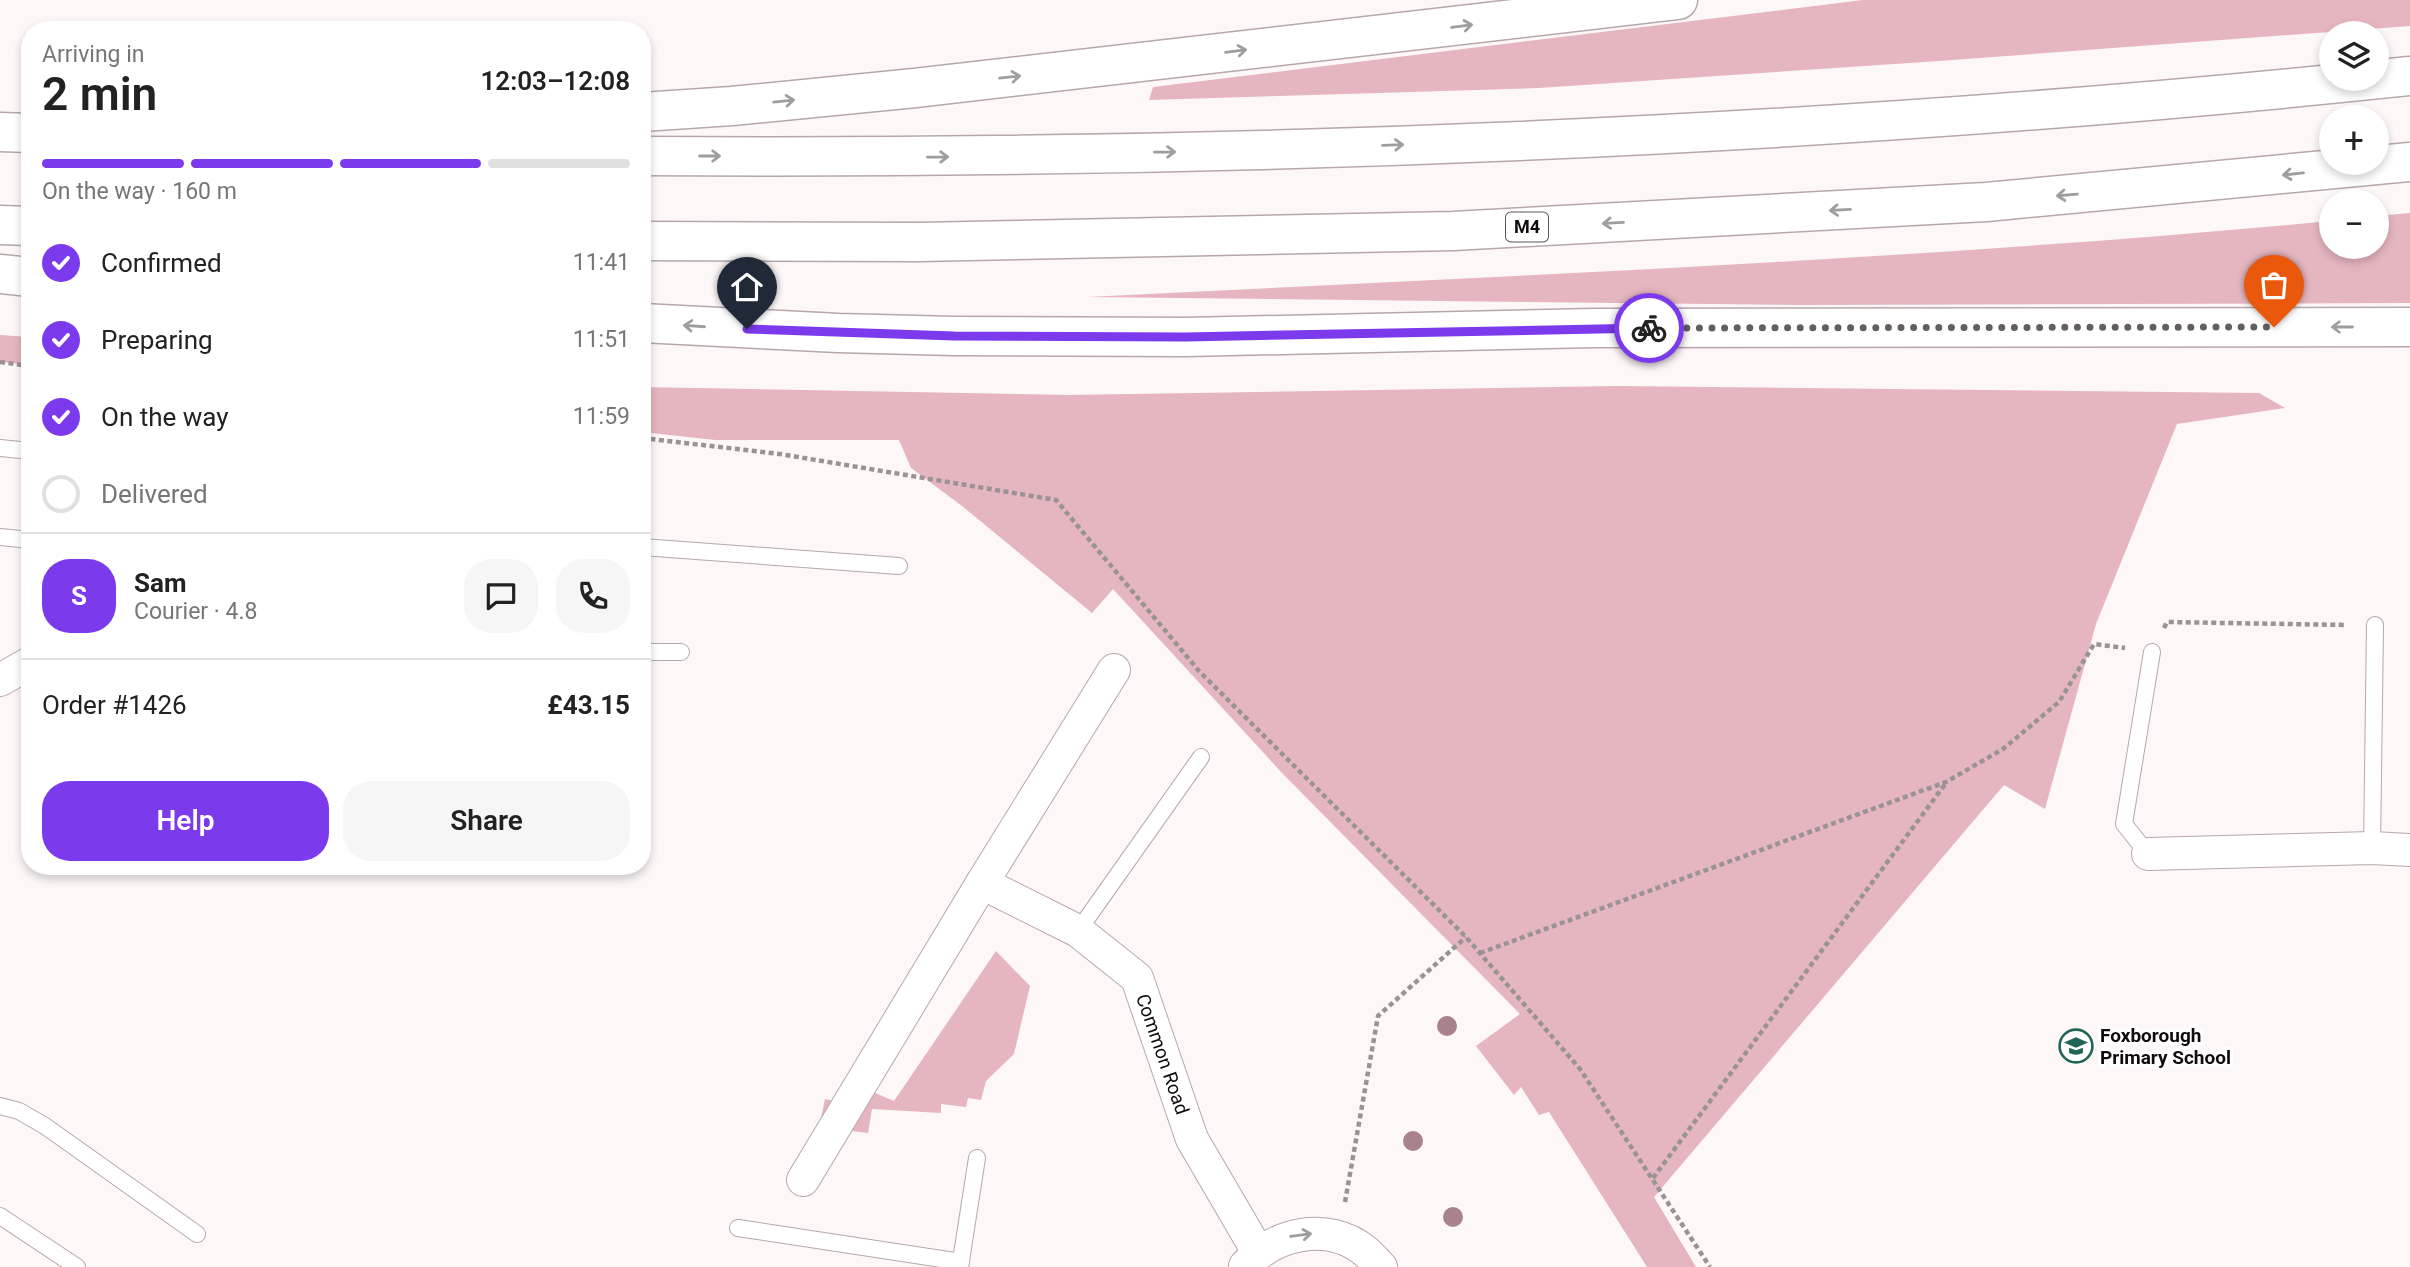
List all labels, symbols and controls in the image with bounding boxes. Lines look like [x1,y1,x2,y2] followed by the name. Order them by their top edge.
[1450,19,1473,32] one-way arrow
[2319,21,2389,259] map controls
[2319,21,2389,91] button: layers
[42,41,145,68] text: Arriving in
[1224,45,1247,58] one-way arrow
[480,66,630,96] text: 12:03–12:08
[42,67,157,121] text: 2 min
[998,70,1021,83] one-way arrow
[772,94,794,107] one-way arrow
[2319,105,2389,175] button: +
[1381,139,1404,152] one-way arrow
[1154,145,1177,159] one-way arrow
[699,149,722,163] one-way arrow
[926,150,949,163] one-way arrow
[2283,168,2305,181] one-way arrow
[42,178,237,205] text: On the way · 160 m
[2056,189,2079,202] one-way arrow
[2319,189,2389,259] button: −
[1829,204,1852,217] one-way arrow
[1506,212,1548,242] road number: M4
[1601,216,1624,229] one-way arrow
[42,244,80,282] icon: check
[101,248,222,278] text: Confirmed
[573,249,630,276] text: 11:41
[2244,255,2304,327] pin
[717,257,777,329] pin
[2255,266,2293,304] icon: bag
[728,268,766,306] icon: home
[1614,293,1684,363] courier
[1630,309,1668,347] icon: bike
[683,320,706,333] one-way arrow
[2331,320,2354,334] one-way arrow
[42,321,80,359] icon: check
[101,325,213,355] text: Preparing
[573,326,630,353] text: 11:51
[42,398,80,436] icon: check
[101,402,229,432] text: On the way
[573,403,630,430] text: 11:59
[101,479,208,509] text: Delivered
[464,559,538,633] button: chat
[556,559,630,633] button: phone
[134,568,186,598] text: Sam
[71,581,87,611] text: S
[134,598,257,625] text: Courier · 4.8
[42,690,187,720] text: Order #1426
[547,690,630,720] text: £43.15
[42,781,329,861] button: Help
[343,781,630,861] button: Share
[1131,991,1194,1118] street label: Common Road
[2100,1024,2231,1069] place label: Foxborough Primary School
[2057,1027,2095,1065] school or university icon: Foxborough Primary School
[1289,1229,1312,1242] one-way arrow

